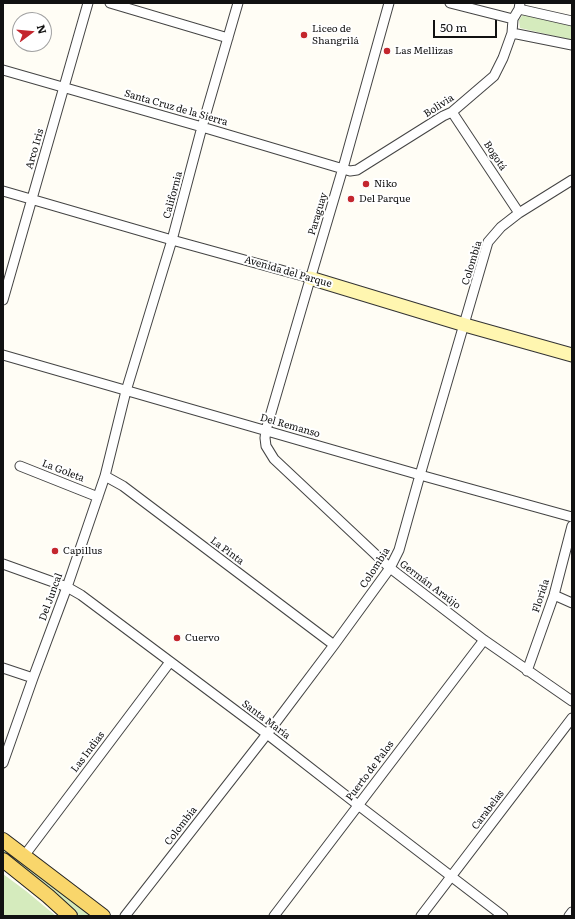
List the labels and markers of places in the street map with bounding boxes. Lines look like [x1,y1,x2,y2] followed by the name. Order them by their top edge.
[312,23,359,46] place label: Liceo de Shangrilá
[299,30,309,40] marker: Liceo de Shangrilá
[395,45,453,57] place label: Las Mellizas
[382,46,392,56] marker: Las Mellizas
[374,178,397,190] place label: Niko
[361,179,371,189] marker: Niko
[359,193,410,205] place label: Del Parque
[346,194,356,204] marker: Del Parque
[63,545,102,557] place label: Capillus
[50,546,60,556] marker: Capillus
[185,632,220,644] place label: Cuervo
[172,633,182,643] marker: Cuervo

